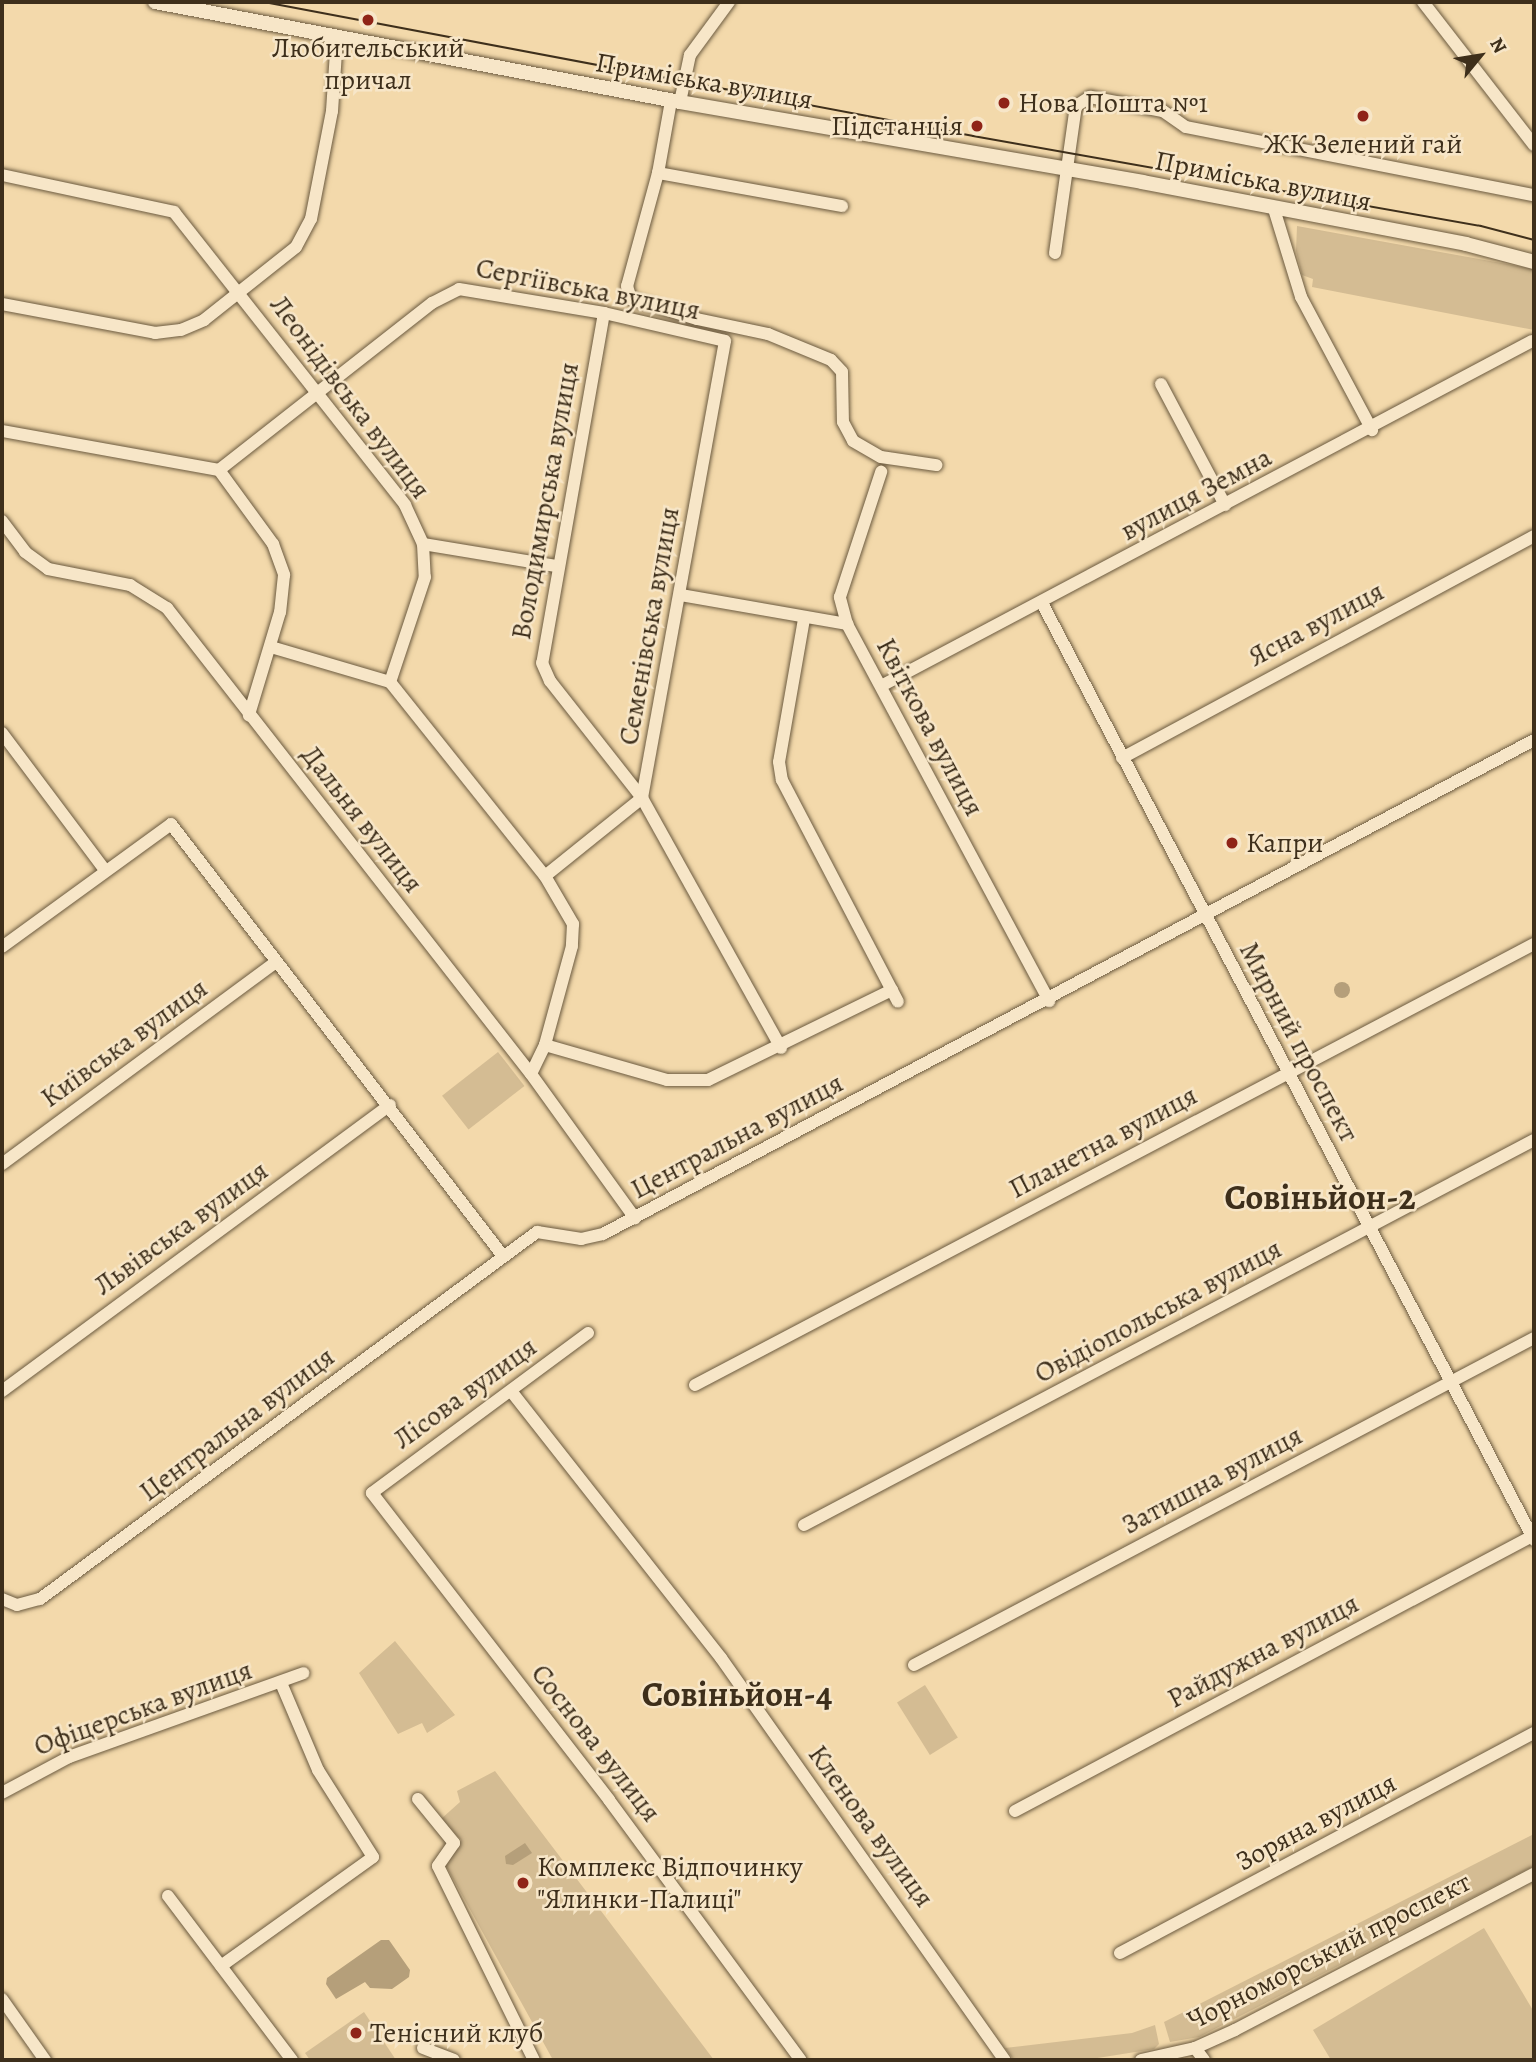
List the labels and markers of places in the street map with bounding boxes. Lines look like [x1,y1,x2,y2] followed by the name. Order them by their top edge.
[360,12,376,28] marker: Любительський причал
[272,31,464,97] place label: Любительський причал
[1018,86,1208,120] place label: Нова Пошта №1
[996,95,1012,111] marker: Нова Пошта №1
[1355,108,1371,124] marker: ЖК Зелений гай
[831,109,963,143] place label: Підстанція
[969,118,985,134] marker: Підстанція
[1264,127,1462,161] place label: ЖК Зелений гай
[1246,826,1324,860] place label: Капри
[1224,835,1240,851] marker: Капри
[537,1850,803,1916] place label: Комплекс Відпочинку "Ялинки-Палиці"
[515,1875,531,1891] marker: Комплекс Відпочинку "Ялинки-Палиці"
[370,2016,543,2050] place label: Тенісний клуб
[348,2025,364,2041] marker: Тенісний клуб

